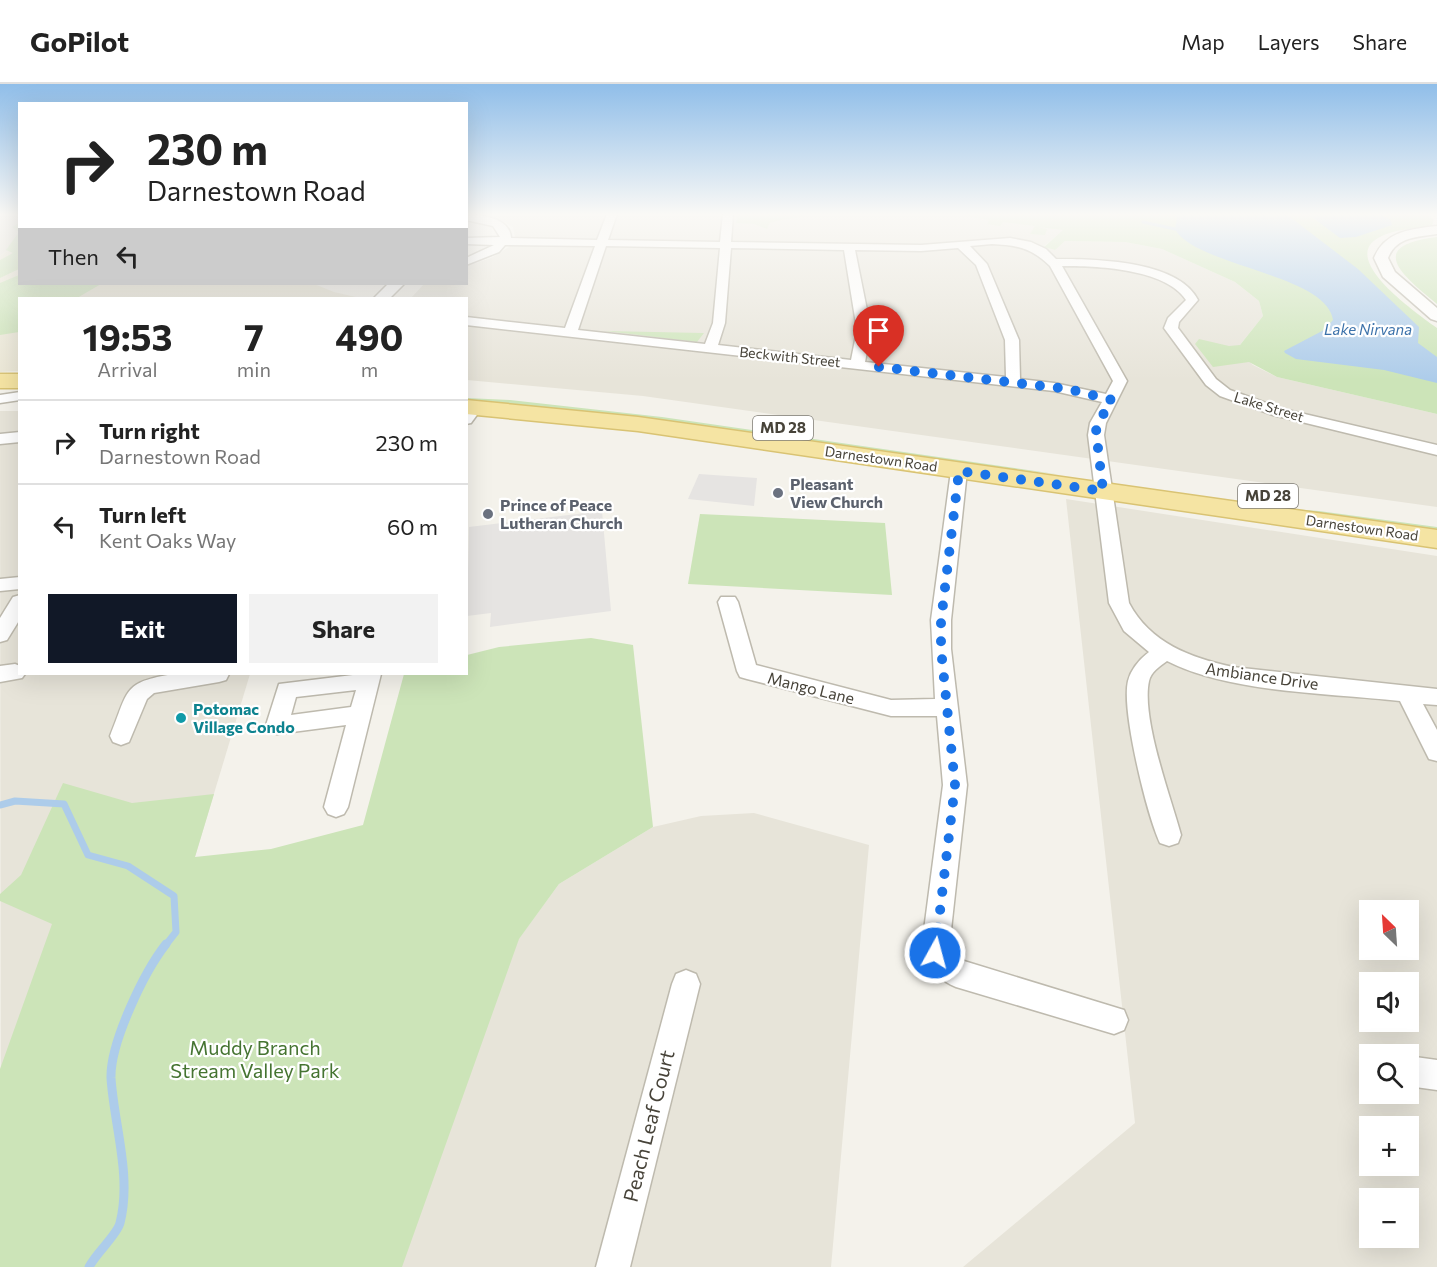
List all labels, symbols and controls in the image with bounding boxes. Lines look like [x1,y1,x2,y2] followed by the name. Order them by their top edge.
[30,24,129,58] text: GoPilot
[1181,29,1225,54] text: Map
[1258,29,1320,54] text: Layers
[1353,29,1407,54] text: Share
[147,122,268,174] text: 230 m
[48,126,126,204] icon: right
[147,174,366,207] text: Darnestown Road
[111,240,144,273] icon: left
[48,243,99,270] text: Then
[853,305,904,367] pin
[82,314,172,358] text: 19:53
[244,314,264,358] text: 7
[335,314,404,358] text: 490
[862,314,895,347] icon: arrive
[1324,320,1412,338] water label: Lake Nirvana
[739,343,842,370] street label: Beckwith Street
[97,357,158,381] text: Arrival
[237,357,271,381] text: min
[361,357,378,381] text: m
[1232,388,1306,425] street label: Lake Street
[753,416,813,440] road number: MD 28
[99,417,200,444] text: Turn right
[48,426,81,459] icon: right
[375,429,438,456] text: 230 m
[824,442,938,475] street label: Darnestown Road
[99,444,261,468] text: Darnestown Road
[790,474,883,511] place label: Pleasant View Church
[1238,484,1298,508] road number: MD 28
[771,486,785,500] marker: Pleasant View Church
[500,495,623,532] place label: Prince of Peace Lutheran Church
[99,501,186,528] text: Turn left
[481,507,495,521] marker: Prince of Peace Lutheran Church
[48,510,81,543] icon: left
[1305,511,1419,544] street label: Darnestown Road
[387,513,438,540] text: 60 m
[99,528,236,552] text: Kent Oaks Way
[48,594,237,663] button: Exit
[249,594,438,663] button: Share
[1204,658,1320,693] street label: Ambiance Drive
[766,668,857,707] street label: Mango Lane
[193,699,295,736] place label: Potomac Village Condo
[174,711,188,725] marker: Potomac Village Condo
[1359,900,1419,960] north arrow
[1359,900,1419,1248] map controls
[903,921,967,985] position arrow
[1359,972,1419,1032] button: sound
[170,1035,340,1082] park label: Muddy Branch Stream Valley Park
[1359,1044,1419,1104] button: search
[618,1047,678,1204] street label: Peach Leaf Court
[1359,1116,1419,1176] button: +
[1359,1188,1419,1248] button: −

